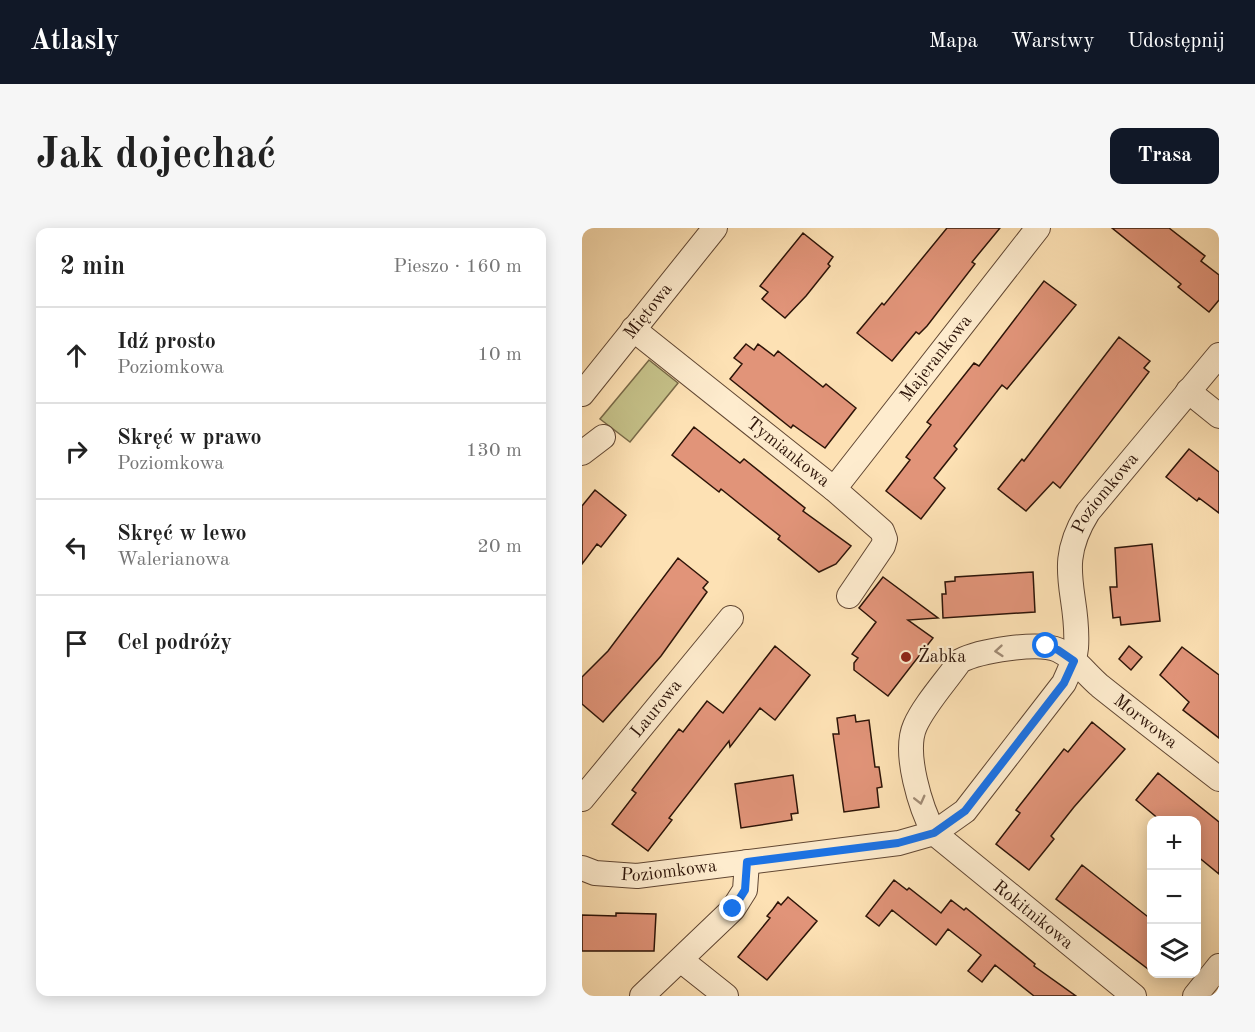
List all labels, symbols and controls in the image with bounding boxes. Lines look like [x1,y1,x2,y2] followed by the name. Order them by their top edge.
[30,28,120,56] text: Atlasly
[929,31,978,52] text: Mapa
[1011,31,1095,52] text: Warstwy
[1128,31,1225,52] text: Udostępnij
[1110,128,1219,184] button: Trasa
[36,135,277,177] text: Jak dojechać
[60,254,125,280] text: 2 min
[393,257,522,277] text: Pieszo · 160 m
[621,280,676,342] street label: Miętowa
[897,311,976,405] street label: Majerankowa
[117,331,216,353] text: Idź prosto
[60,339,93,372] icon: ahead
[477,345,522,365] text: 10 m
[117,358,224,378] text: Poziomkowa
[743,414,833,491] street label: Tymiankowa
[117,427,262,449] text: Skręć w prawo
[60,435,93,468] icon: right
[466,441,522,461] text: 130 m
[1069,450,1142,536] street label: Poziomkowa
[117,454,224,474] text: Poziomkowa
[117,523,247,545] text: Skręć w lewo
[60,531,93,564] icon: left
[477,537,522,557] text: 20 m
[117,550,230,570] text: Walerianowa
[60,627,93,660] icon: arrive
[117,632,232,654] text: Cel podróży
[1032,632,1058,658] route start
[994,644,1003,657] one-way arrow
[918,645,966,666] place label: Żabka
[899,650,913,664] marker: Żabka
[628,676,685,741] street label: Laurowa
[1110,691,1181,752] street label: Morwowa
[913,795,926,805] one-way arrow
[1147,816,1201,978] map controls
[1147,816,1201,870] button: +
[620,857,718,885] street label: Poziomkowa
[1147,870,1201,924] button: −
[990,877,1077,953] street label: Rokitnikowa
[719,895,745,921] route end
[1147,924,1201,978] button: layers

